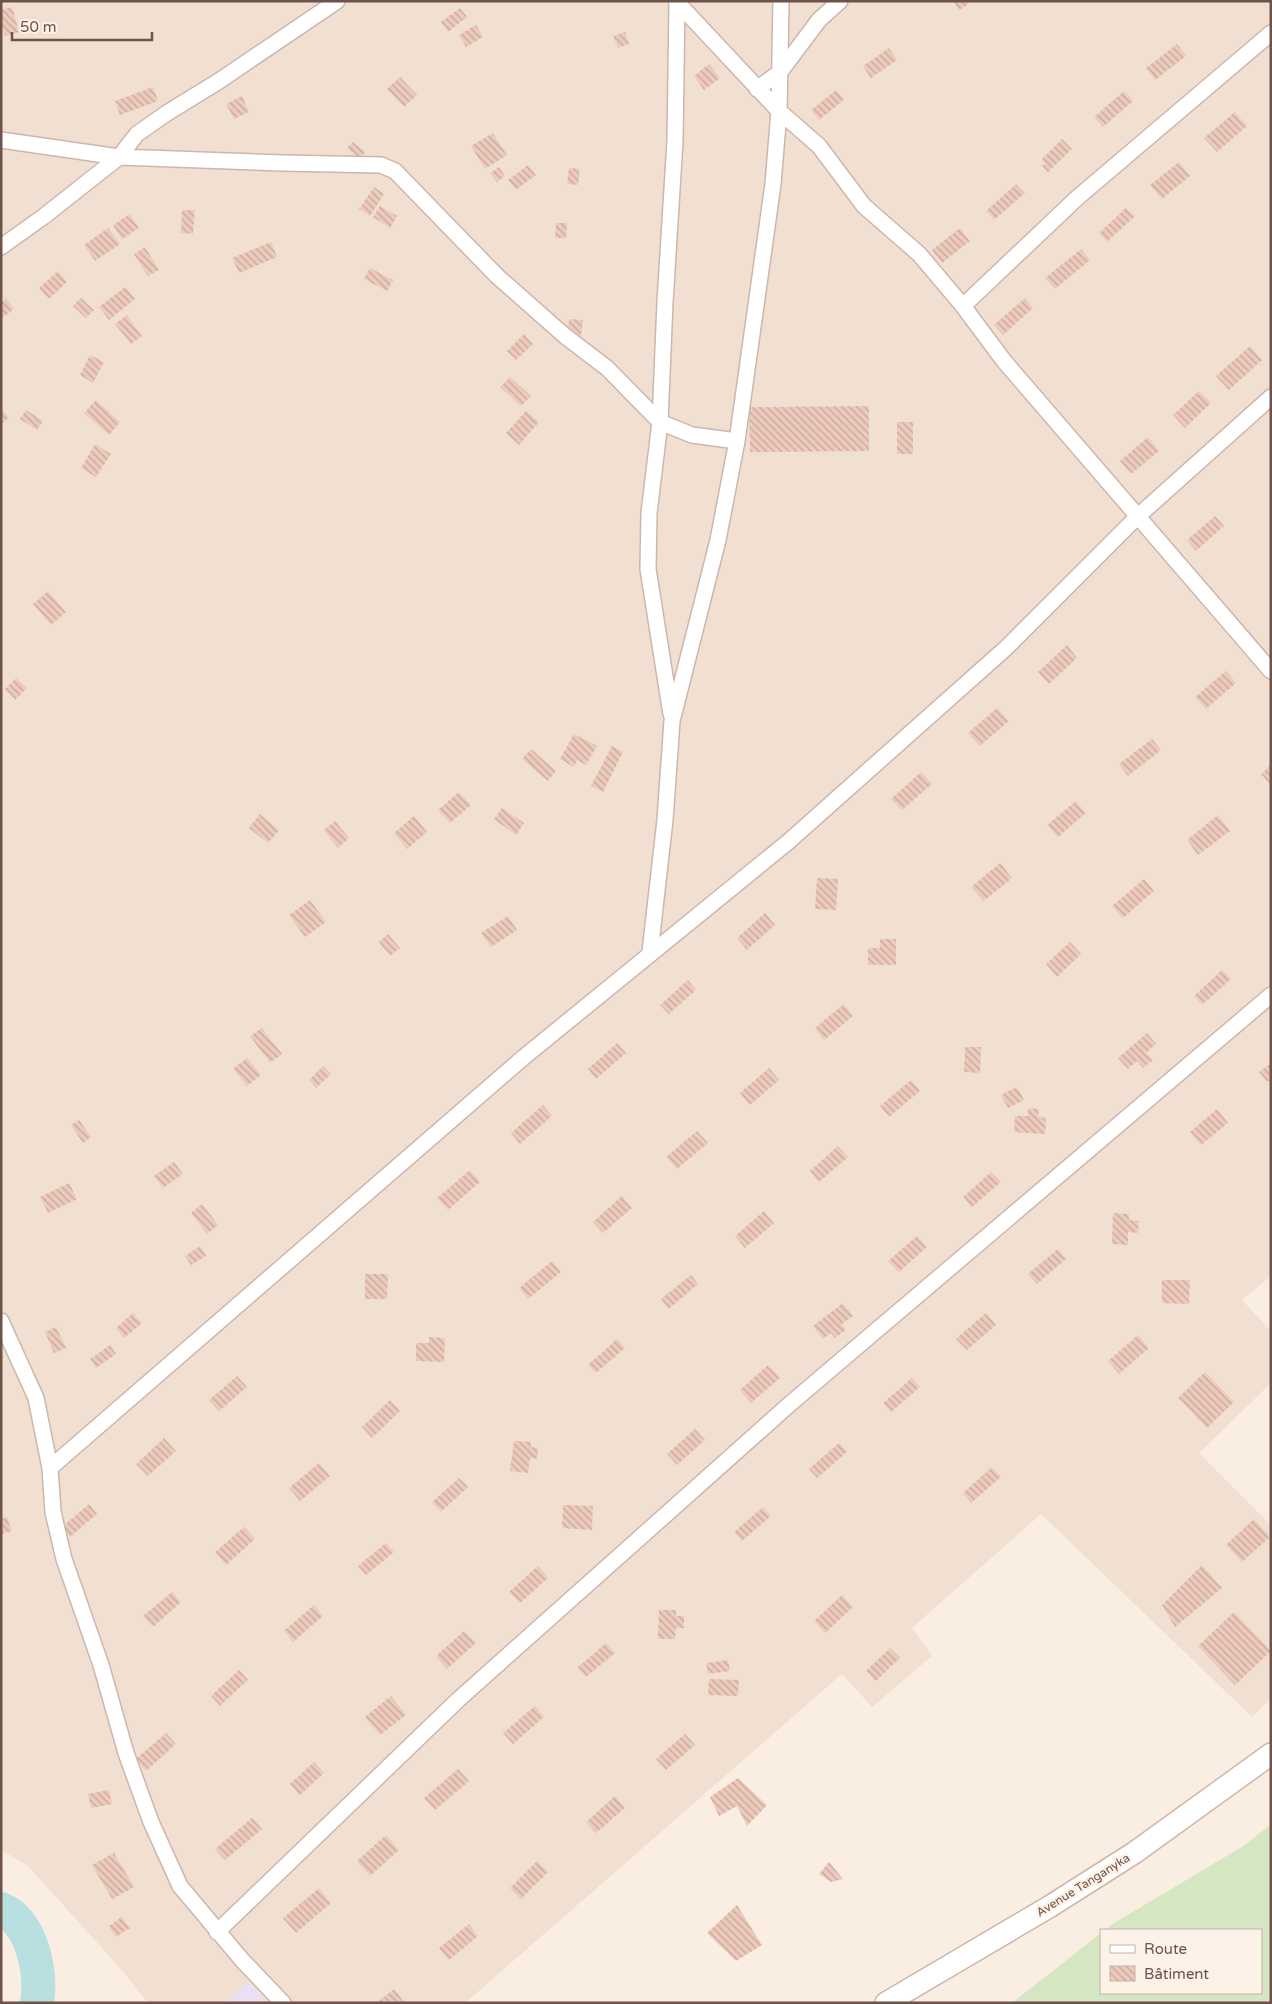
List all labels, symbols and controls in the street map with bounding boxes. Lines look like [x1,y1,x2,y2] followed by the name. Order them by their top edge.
[12,10,152,42] scale bar
[20,18,57,36] text: 50 m
[1034,1851,1132,1919] street label: Avenue Tanganyka
[1100,1929,1262,1994] legend
[1144,1940,1187,1958] text: Route
[1144,1965,1209,1983] text: Bâtiment

